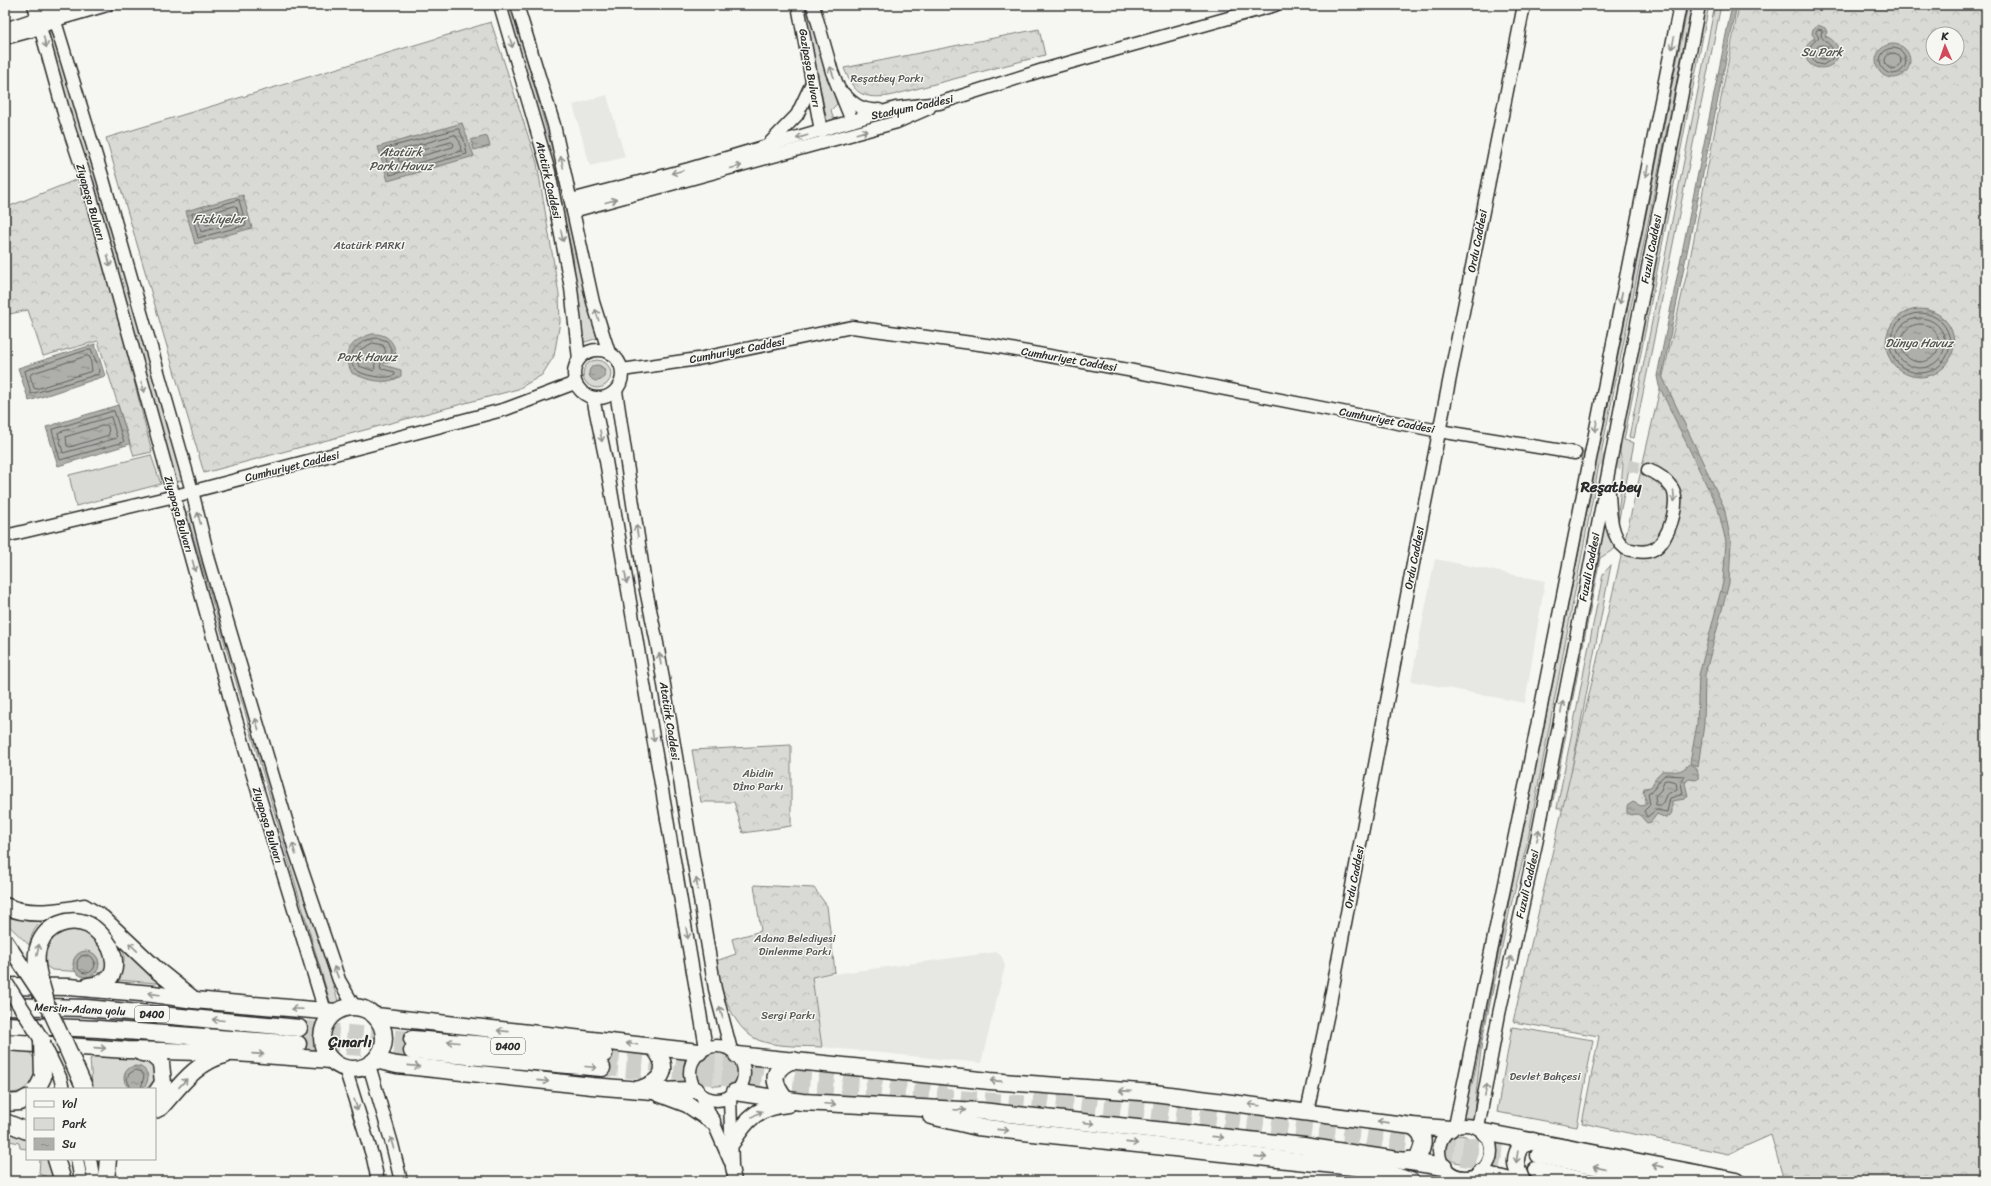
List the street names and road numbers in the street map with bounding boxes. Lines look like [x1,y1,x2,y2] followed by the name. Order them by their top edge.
[793,27,826,109] street label: Gazipaşa Bulvarı
[869,89,956,125] street label: Stadyum Caddesi
[530,138,567,222] street label: Atatürk Caddesi
[70,161,111,243] street label: Ziyapaşa Bulvarı
[1462,207,1493,274] street label: Ordu Caddesi
[1636,212,1668,285] street label: Fuzuli Caddesi
[688,332,787,369] street label: Cumhuriyet Caddesi
[1020,342,1119,377] street label: Cumhuriyet Caddesi
[1338,402,1437,439] street label: Cumhuriyet Caddesi
[243,445,342,487] street label: Cumhuriyet Caddesi
[158,473,199,555] street label: Ziyapaşa Bulvarı
[1399,524,1430,591] street label: Ordu Caddesi
[1574,530,1606,603] street label: Fuzuli Caddesi
[654,679,685,763] street label: Atatürk Caddesi
[247,785,288,866] street label: Ziyapaşa Bulvarı
[1339,843,1370,910] street label: Ordu Caddesi
[1510,847,1545,920] street label: Fuzuli Caddesi
[34,998,126,1021] street label: Mersin-Adana yolu
[135,1006,169,1022] road number: D400
[491,1038,525,1054] road number: D400

